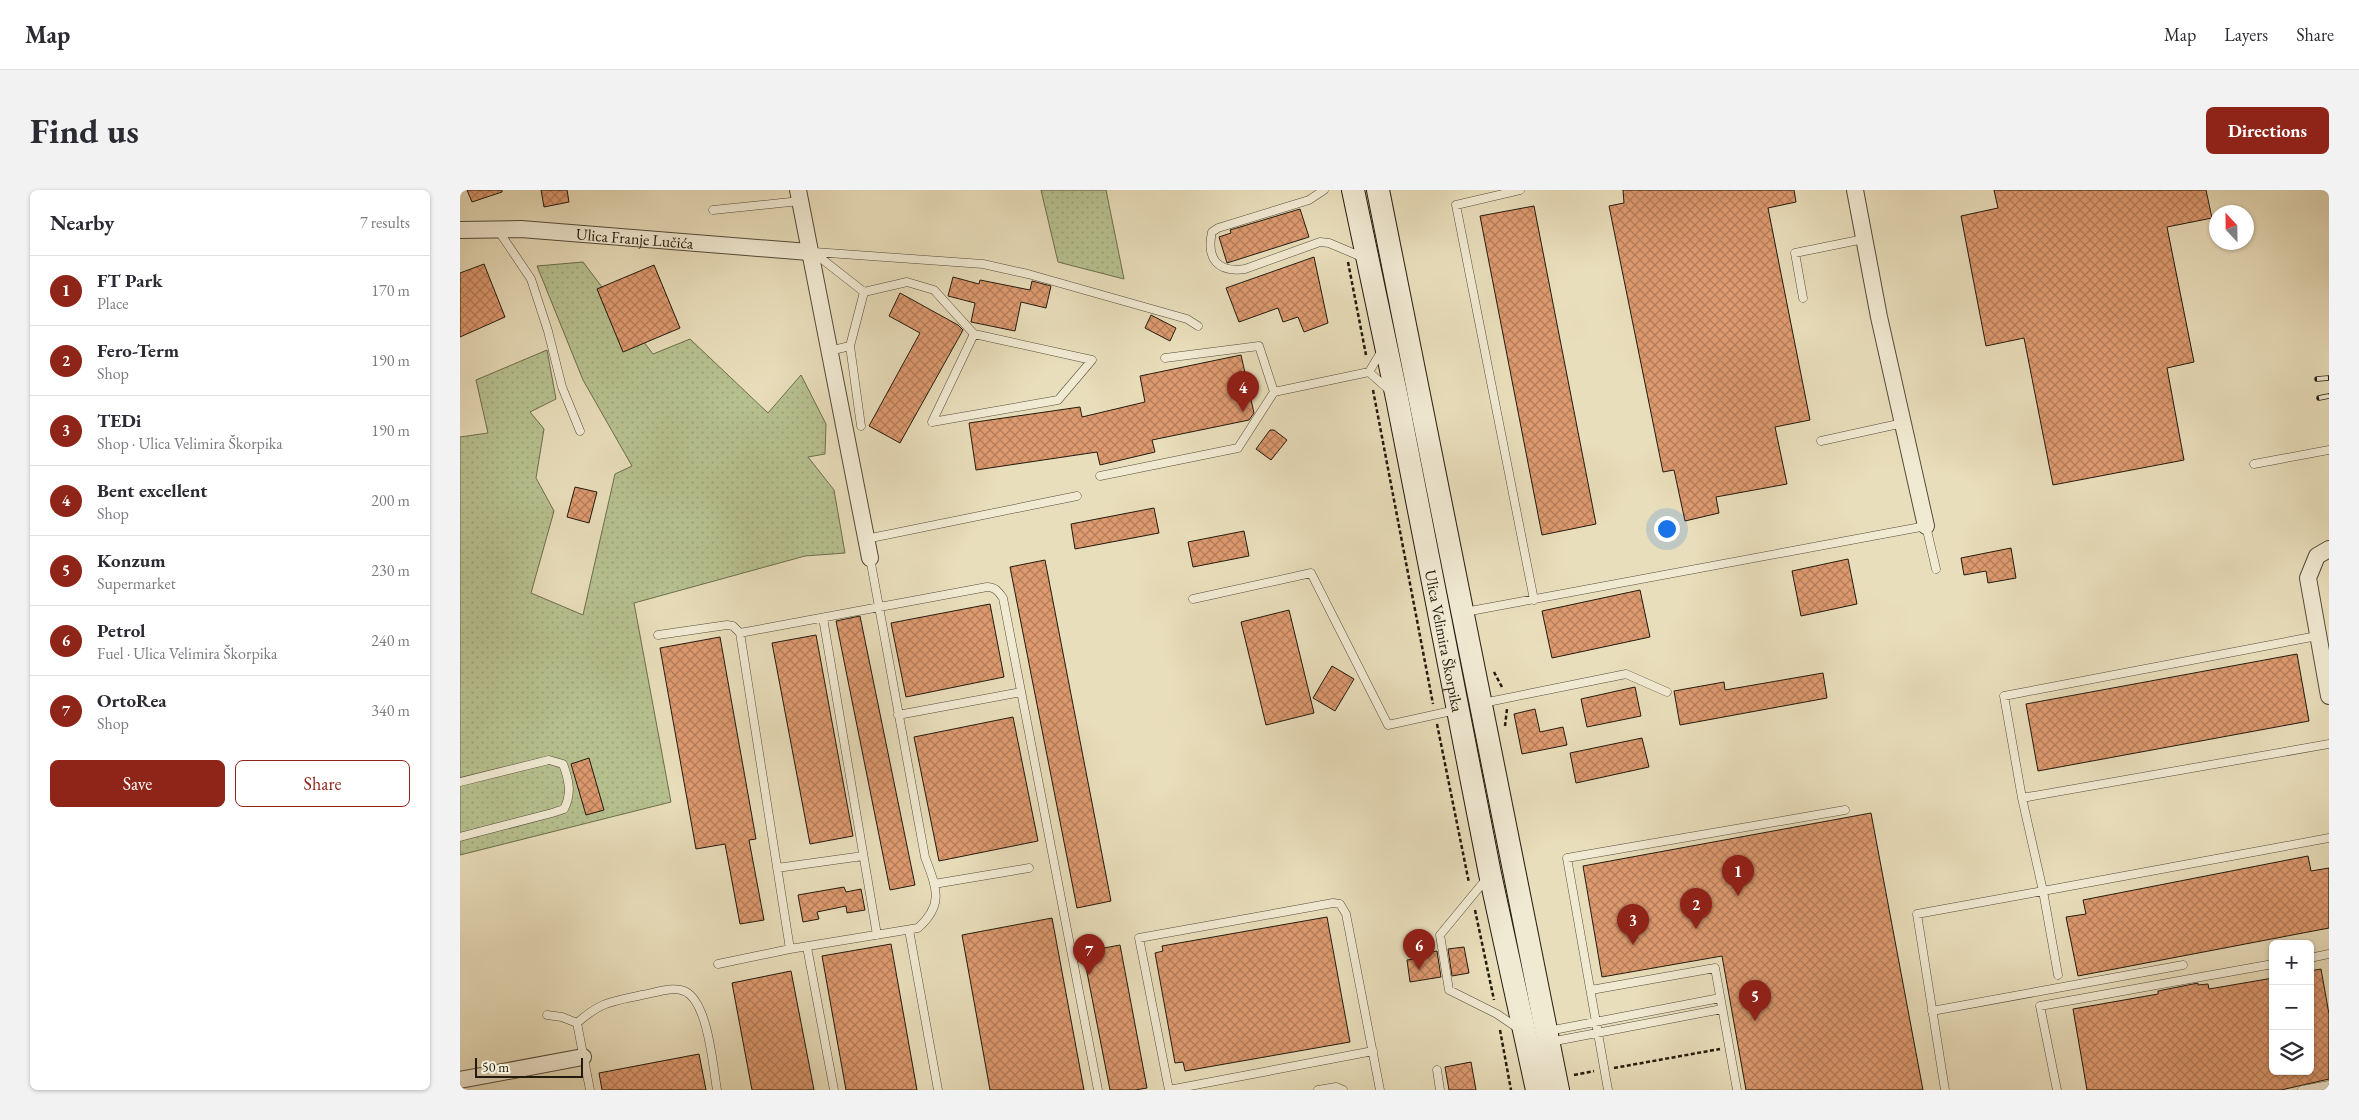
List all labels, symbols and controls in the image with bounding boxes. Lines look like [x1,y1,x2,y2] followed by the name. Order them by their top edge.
[25,19,70,50] text: Map
[2164,23,2196,46] text: Map
[2224,23,2268,46] text: Layers
[2296,23,2334,46] text: Share
[2206,107,2329,154] button: Directions
[30,108,139,153] text: Find us
[2209,205,2254,250] north arrow
[50,209,114,236] text: Nearby
[360,212,410,233] text: 7 results
[575,223,695,253] street label: Ulica Franje Lučića
[97,268,163,293] text: FT Park
[62,280,70,301] text: 1
[371,280,410,301] text: 170 m
[97,293,129,314] text: Place
[97,338,179,363] text: Fero-Term
[62,350,70,371] text: 2
[371,350,410,371] text: 190 m
[97,363,129,384] text: Shop
[1227,371,1259,412] pin: 4
[97,408,141,433] text: TEDi
[62,420,70,441] text: 3
[371,420,410,441] text: 190 m
[97,433,283,454] text: Shop · Ulica Velimira Škorpika
[97,478,207,503] text: Bent excellent
[62,490,70,511] text: 4
[371,490,410,511] text: 200 m
[97,503,129,524] text: Shop
[1654,516,1680,542] your location
[97,548,166,573] text: Konzum
[62,560,70,581] text: 5
[371,560,410,581] text: 230 m
[1420,568,1469,714] street label: Ulica Velimira Škorpika
[97,573,176,594] text: Supermarket
[97,618,145,643] text: Petrol
[62,630,70,651] text: 6
[371,630,410,651] text: 240 m
[97,643,278,664] text: Fuel · Ulica Velimira Škorpika
[97,688,167,713] text: OrtoRea
[62,700,70,721] text: 7
[371,700,410,721] text: 340 m
[97,713,129,734] text: Shop
[50,760,225,807] button: Save
[235,760,410,807] button: Share
[1722,855,1754,896] pin: 1
[1680,888,1712,929] pin: 2
[1617,904,1649,945] pin: 3
[1403,929,1435,970] pin: 6
[1073,934,1105,975] pin: 7
[2269,940,2314,1075] map controls
[2269,940,2314,985] button: +
[1739,980,1771,1021] pin: 5
[2269,985,2314,1030] button: −
[2269,1030,2314,1075] button: layers
[475,1055,582,1078] scale bar
[482,1058,509,1076] text: 50 m

